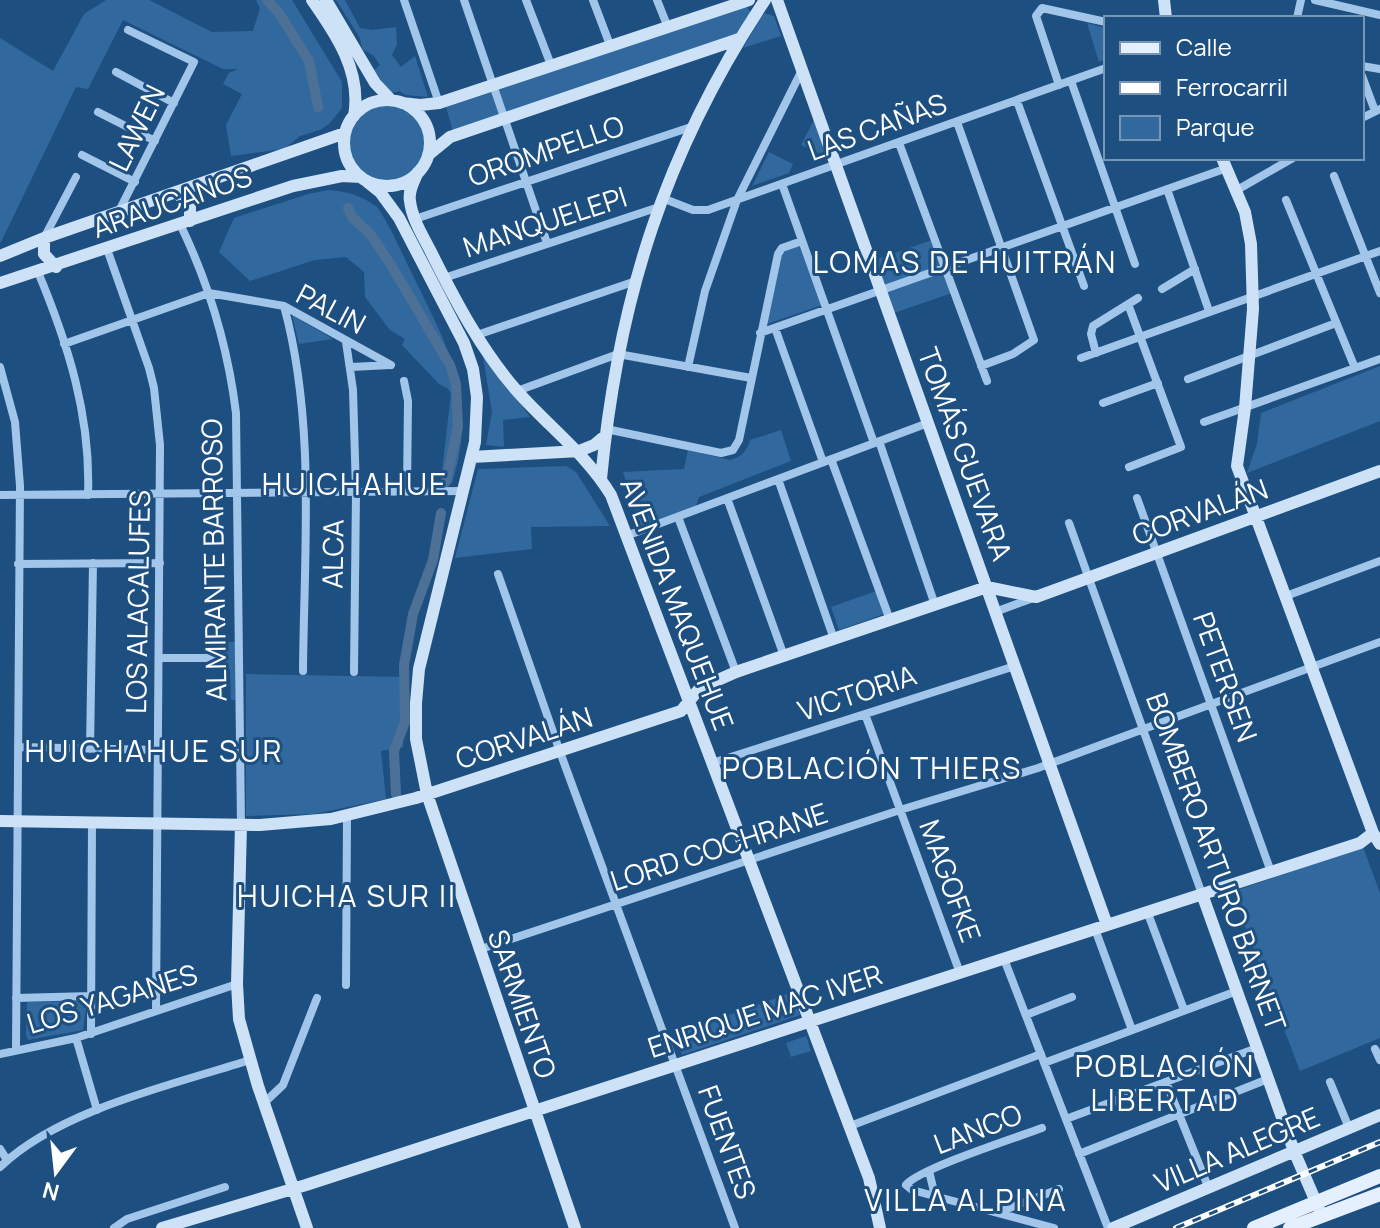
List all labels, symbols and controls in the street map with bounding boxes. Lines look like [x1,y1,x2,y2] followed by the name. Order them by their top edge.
[1104,16,1364,160] legend
[1176,30,1232,63] text: Calle
[1176,70,1288,103] text: Ferrocarril
[99,78,173,177] street label: LAWEN
[802,83,951,169] street label: LAS CAÑAS
[462,106,629,195] street label: OROMPELLO
[1176,110,1254,143] text: Parque
[87,156,256,246] street label: ARAUCANOS
[458,177,631,265] street label: MANQUELEPI
[813,241,1117,282] district label: LOMAS DE HUITRÁN
[290,274,373,342] street label: PALIN
[910,342,1022,566] street label: TOMÁS GUEVARA
[192,418,234,702] street label: ALMIRANTE BARROSO
[262,463,448,504] district label: HUICHAHUE
[1127,469,1273,553] street label: CORVALÁN
[612,472,744,735] street label: AVENIDA MAQUEHUE
[116,490,158,714] street label: LOS ALACALUFES
[312,519,352,589] street label: ALCA
[1185,606,1267,747] street label: PETERSEN
[793,655,921,729] street label: VICTORIA
[1138,687,1296,1036] street label: BOMBERO ARTURO BARNET
[450,697,597,777] street label: CORVALÁN
[25,730,283,771] district label: HUICHAHUE SUR
[722,747,1022,788] district label: POBLACIÓN THIERS
[605,793,832,899] street label: LORD COCHRANE
[911,814,991,947] street label: MAGOFKE
[237,875,457,916] district label: HUICHA SUR II
[480,924,566,1083] street label: SARMIENTO
[22,954,202,1042] street label: LOS YAGANES
[643,954,887,1066] street label: ENRIQUE MAC IVER
[1075,1045,1255,1120] district label: POBLACIÓN LIBERTAD
[690,1080,766,1204] street label: FUENTES
[928,1094,1027,1162] street label: LANCO
[1148,1097,1325,1201] street label: VILLA ALEGRE
[16,1132,96,1212] north arrow
[39,1175,62,1208] text: N
[864,1179,1068,1220] district label: VILLA ALPINA

